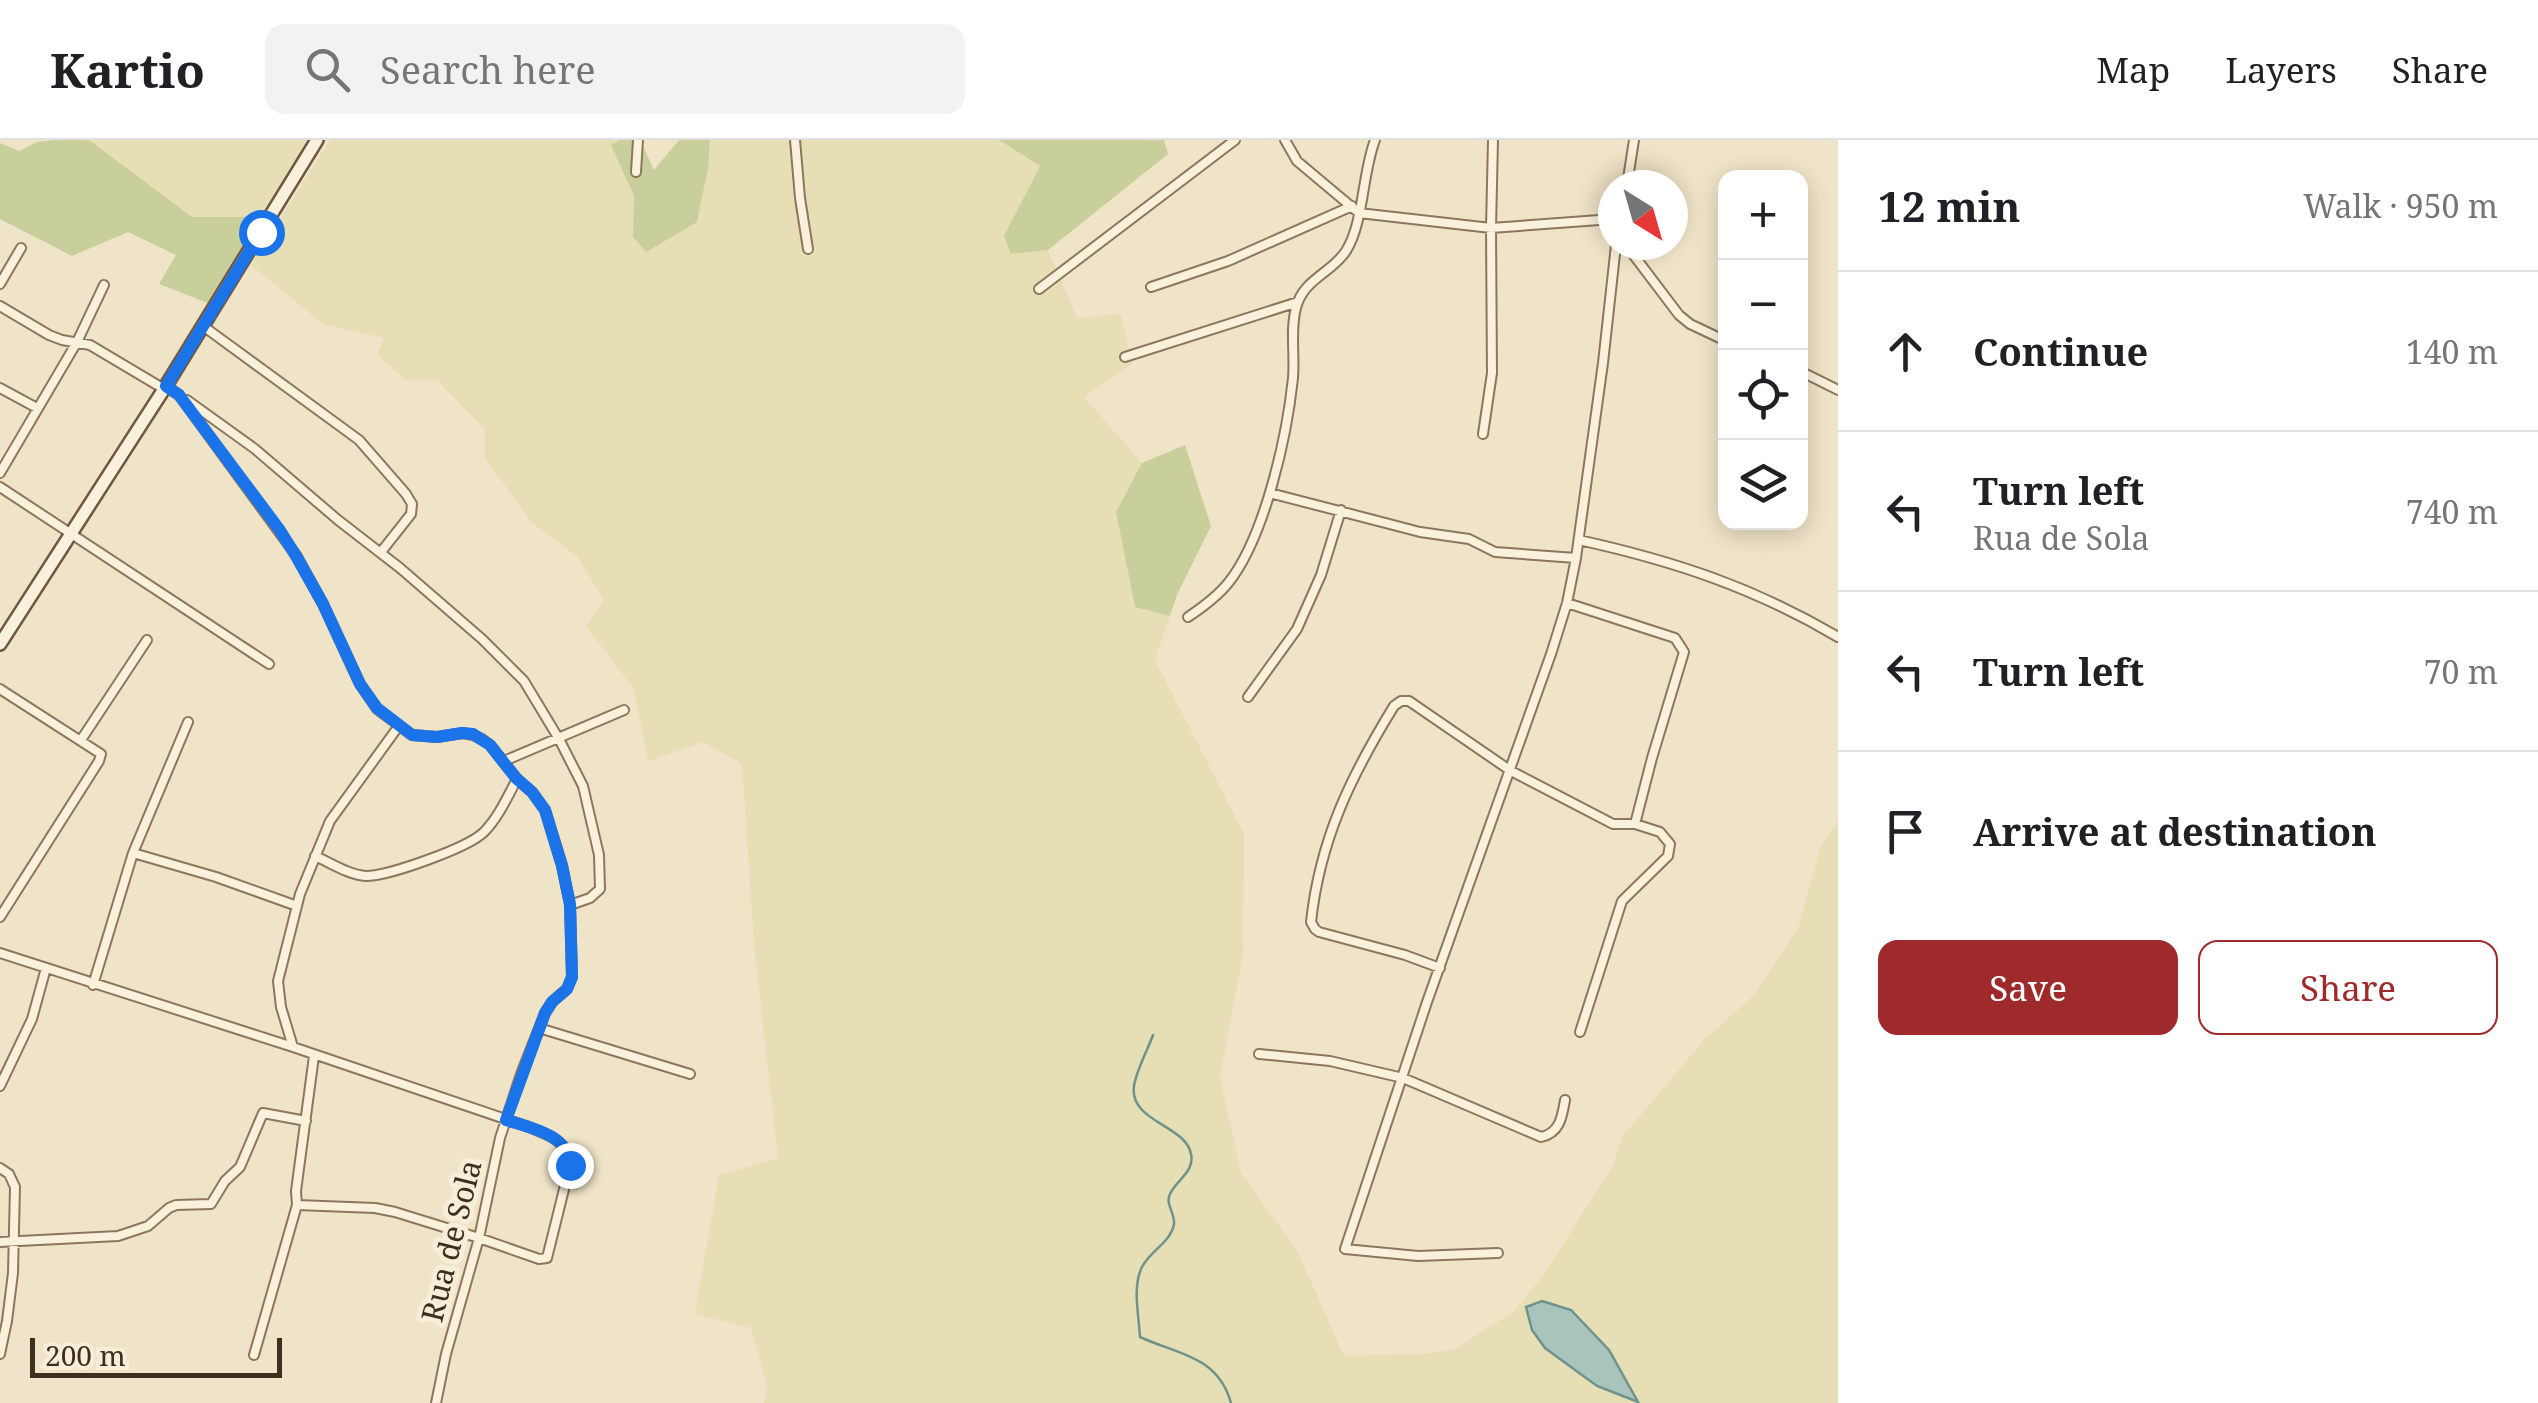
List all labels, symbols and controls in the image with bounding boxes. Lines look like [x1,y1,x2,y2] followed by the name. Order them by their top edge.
[265,24,965,114] search box
[50,37,205,102] text: Kartio
[300,42,355,97] icon: search
[380,43,596,95] text: Search here
[2096,46,2170,93] text: Map
[2225,46,2337,93] text: Layers
[2392,46,2488,93] text: Share
[1598,170,1688,260] north arrow
[1718,170,1808,530] map controls
[1718,170,1808,260] button: +
[1878,177,2021,234] text: 12 min
[2303,184,2498,227] text: Walk · 950 m
[239,210,285,256] route start
[1718,260,1808,350] button: −
[1878,324,1933,379] icon: ahead
[1973,325,2148,377] text: Continue
[2406,330,2498,373] text: 140 m
[1718,350,1808,440] button: locate
[1718,440,1808,530] button: layers
[1973,464,2144,516] text: Turn left
[1878,484,1933,539] icon: left
[2406,490,2498,533] text: 740 m
[1973,516,2150,559] text: Rua de Sola
[1878,644,1933,699] icon: left
[1973,645,2144,697] text: Turn left
[2424,650,2498,693] text: 70 m
[1878,804,1933,859] icon: arrive
[1973,805,2377,857] text: Arrive at destination
[1878,940,2178,1035] button: Save
[2198,940,2498,1035] button: Share
[548,1143,594,1189] route end
[411,1155,490,1326] street label: Rua de Sola
[30,1333,282,1378] scale bar
[45,1336,126,1374] text: 200 m

